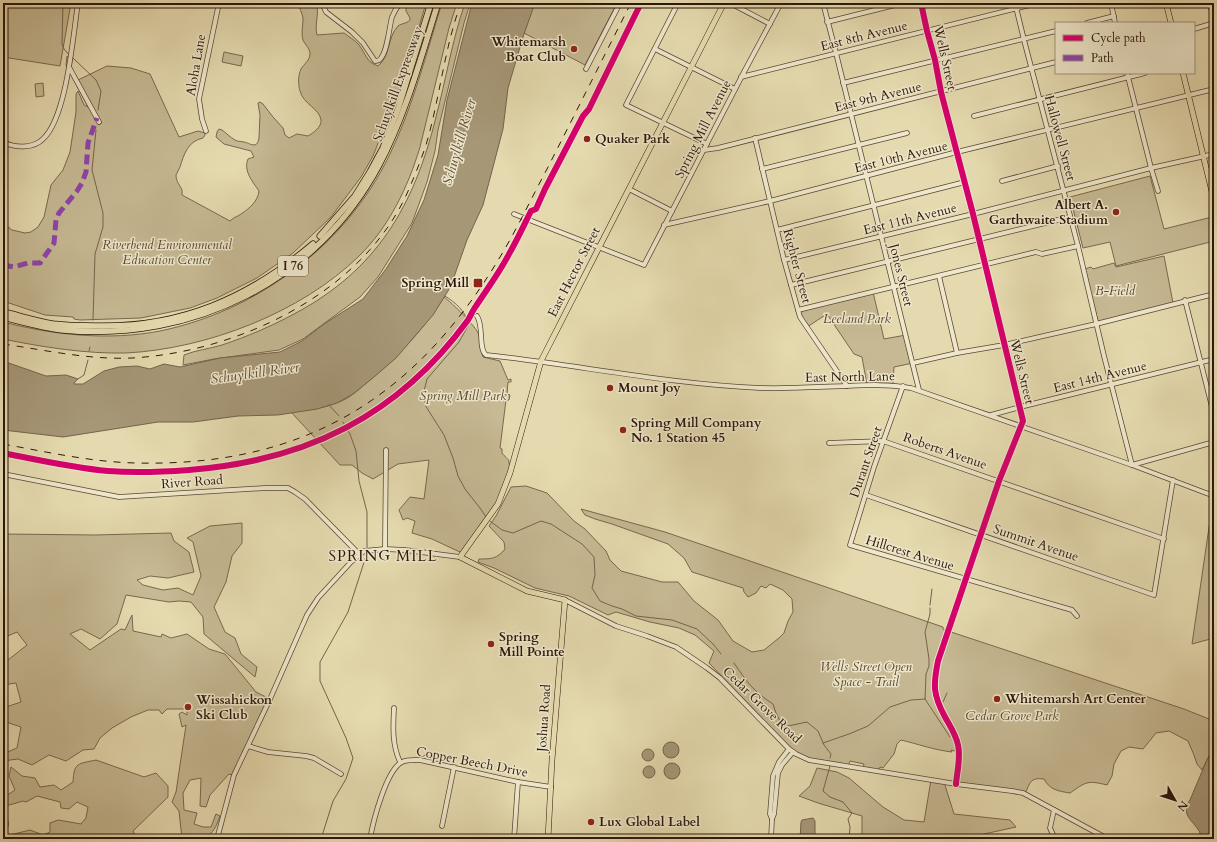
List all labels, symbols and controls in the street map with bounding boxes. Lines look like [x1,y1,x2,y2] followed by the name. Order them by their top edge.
[819,16,910,56] street label: East 8th Avenue
[1055,22,1195,74] legend
[929,23,961,92] street label: Wells Street
[369,24,427,144] street label: Schuylkill Expressway
[1091,30,1146,46] text: Cycle path
[182,33,210,97] street label: Aloha Lane
[490,33,566,66] place label: Whitemarsh Boat Club
[569,44,579,54] marker: Whitemarsh Boat Club
[1091,50,1114,66] text: Path
[670,77,736,181] street label: Spring Mill Avenue
[833,77,924,117] street label: East 9th Avenue
[1040,93,1080,183] street label: Hallowell Street
[438,96,481,188] water label: Schuylkill River
[595,130,671,148] place label: Quaker Park
[582,134,592,144] marker: Quaker Park
[852,137,950,177] street label: East 10th Avenue
[989,196,1108,229] place label: Albert A. Garthwaite Stadium
[861,199,959,239] street label: East 11th Avenue
[1111,207,1121,217] marker: Albert A. Garthwaite Stadium
[544,224,604,320] street label: East Hector Street
[778,227,816,305] street label: Righter Street
[102,236,232,269] park label: Riverbend Environmental Education Center
[884,240,917,308] street label: Jones Street
[278,256,308,276] road number: I 76
[401,274,469,292] place label: Spring Mill
[472,277,484,289] marker: Spring Mill
[1095,282,1136,300] park label: B-Field
[823,310,892,328] park label: Leeland Park
[1005,337,1039,406] street label: Wells Street
[209,357,301,389] water label: Schuylkill River
[1051,357,1149,397] street label: East 14th Avenue
[805,367,895,387] street label: East North Lane
[618,379,681,397] place label: Mount Joy
[605,383,615,393] marker: Mount Joy
[419,387,507,405] park label: Spring Mill Park
[631,414,762,447] place label: Spring Mill Company No. 1 Station 45
[845,424,887,500] street label: Durant Street
[618,425,628,435] marker: Spring Mill Company No. 1 Station 45
[901,428,990,474] street label: Roberts Avenue
[160,471,224,493] street label: River Road
[991,520,1081,566] street label: Summit Avenue
[863,531,957,575] street label: Hillcrest Avenue
[329,546,438,566] district label: SPRING MILL
[499,628,565,661] place label: Spring Mill Pointe
[486,639,496,649] marker: Spring Mill Pointe
[820,658,913,691] park label: Wells Street Open Space - Trail
[719,663,805,747] street label: Cedar Grove Road
[533,684,555,754] street label: Joshua Road
[1004,690,1147,708] place label: Whitemarsh Art Center
[195,691,273,724] place label: Wissahickon Ski Club
[992,694,1002,704] marker: Whitemarsh Art Center
[183,702,193,712] marker: Wissahickon Ski Club
[965,707,1059,725] park label: Cedar Grove Park
[415,742,530,782] street label: Copper Beech Drive
[1155,780,1195,820] north arrow
[1173,798,1191,815] text: N
[599,813,700,831] place label: Lux Global Label
[586,817,596,827] marker: Lux Global Label

